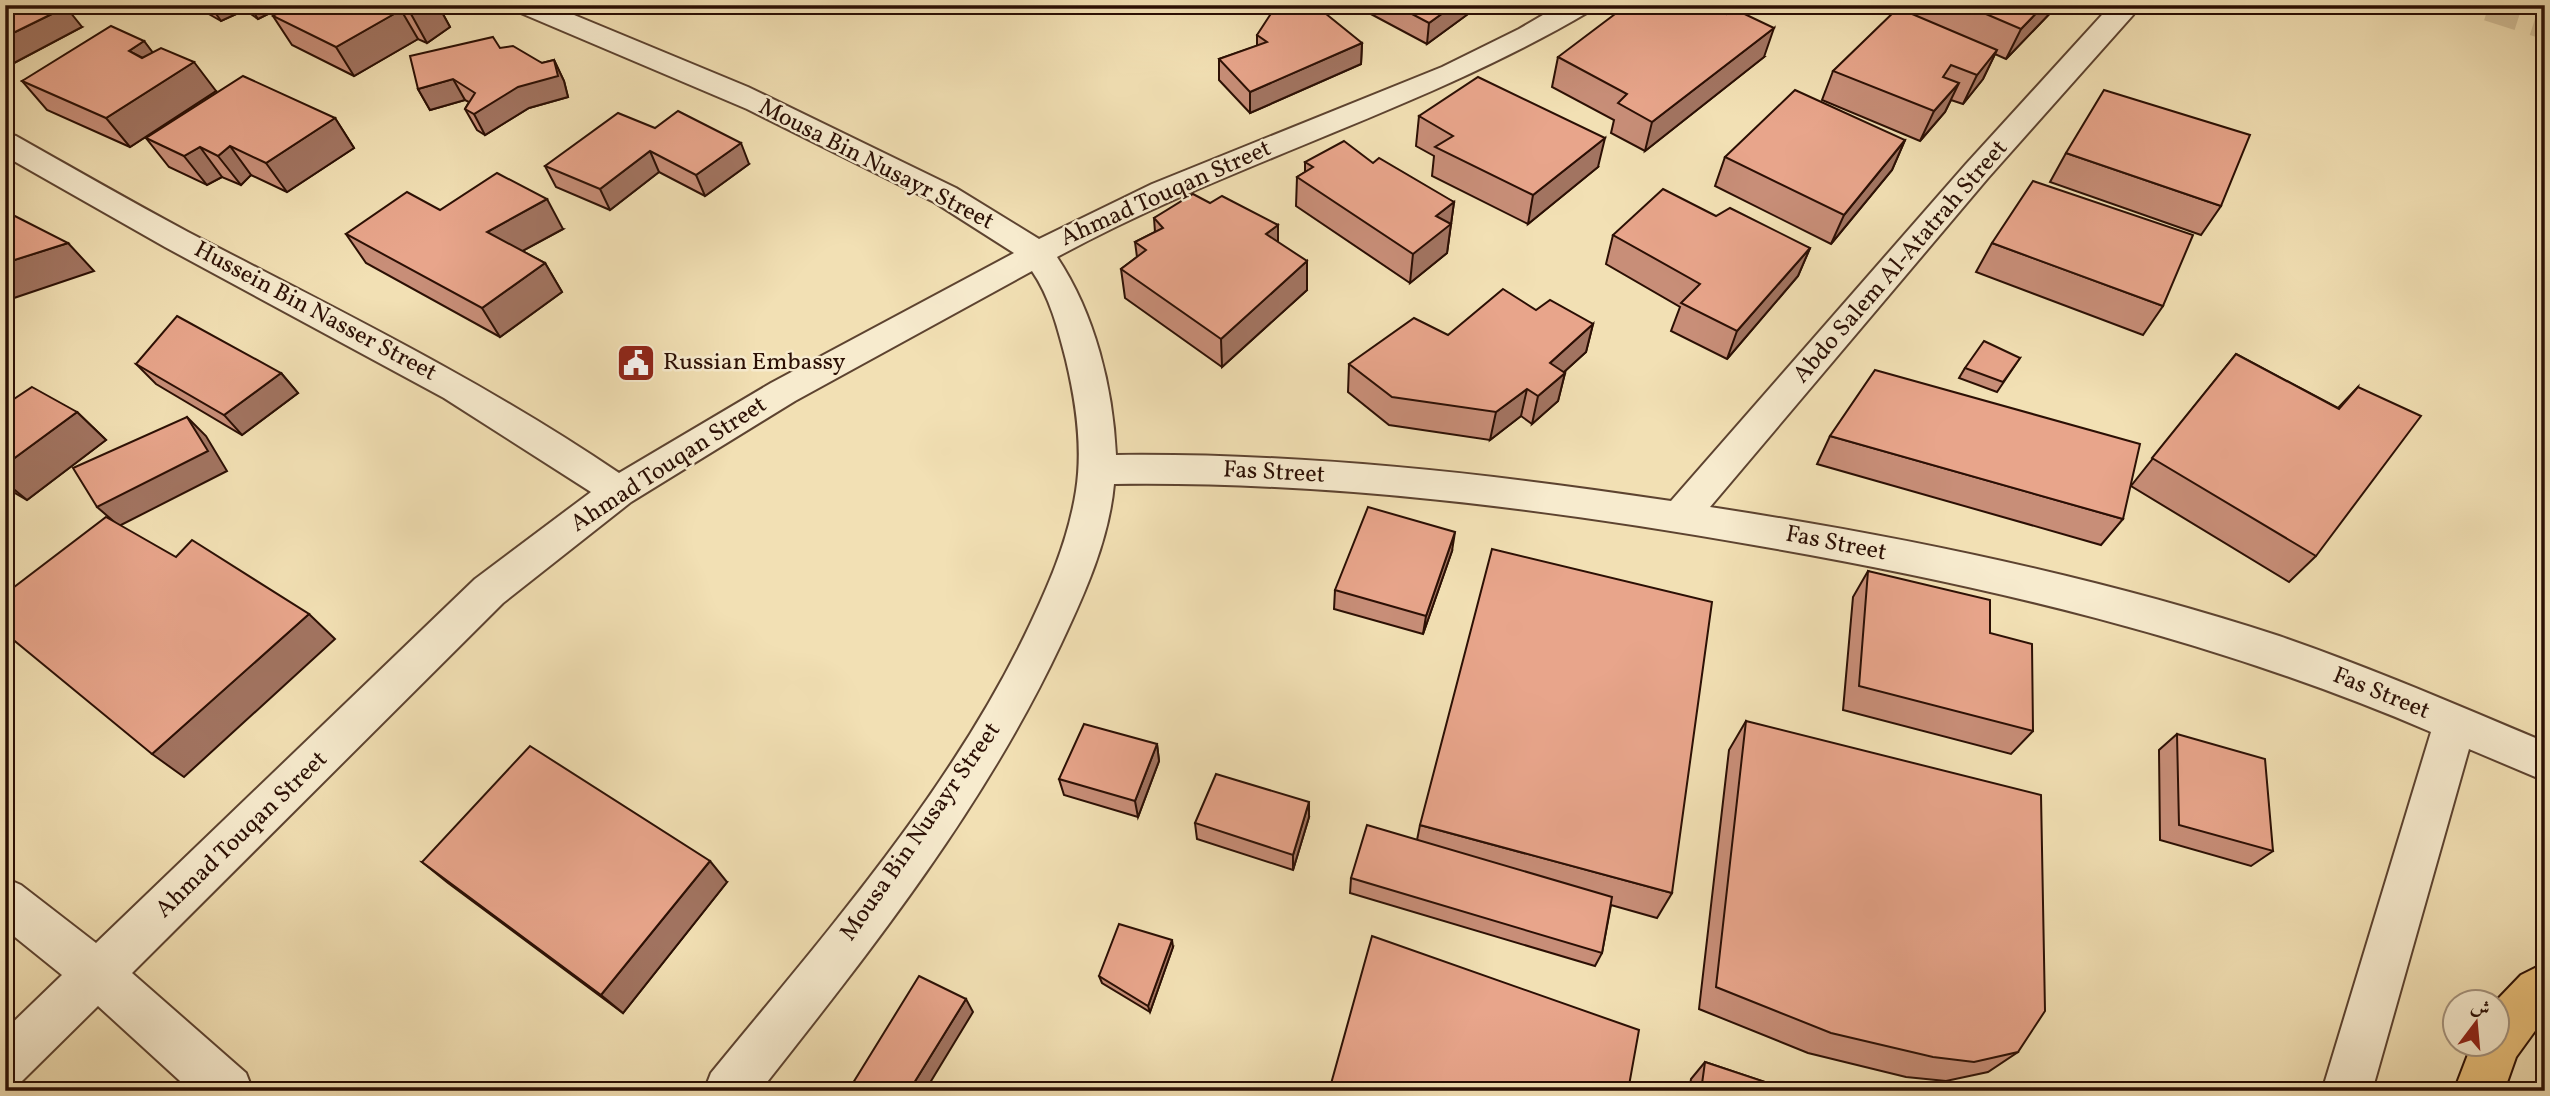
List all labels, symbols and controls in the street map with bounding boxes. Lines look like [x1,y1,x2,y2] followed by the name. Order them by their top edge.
[752,91,1000,239] street label: Mousa Bin Nusayr Street
[1055,132,1277,256] street label: Ahmad Touqan Street
[1786,133,2016,391] street label: Abdo Salem Al-Atatrah Street
[188,233,442,391] street label: Hussein Bin Nasser Street
[615,342,657,384] public building icon: Russian Embassy
[663,346,846,380] place label: Russian Embassy
[564,389,774,541] street label: Ahmad Touqan Street
[1222,453,1326,493] street label: Fas Street
[1783,518,1889,570] street label: Fas Street
[2327,659,2435,729] street label: Fas Street
[832,716,1010,948] street label: Mousa Bin Nusayr Street
[148,744,336,926] street label: Ahmad Touqan Street
[2442,988,2512,1058] north arrow
[2467,993,2493,1024] text: ش

